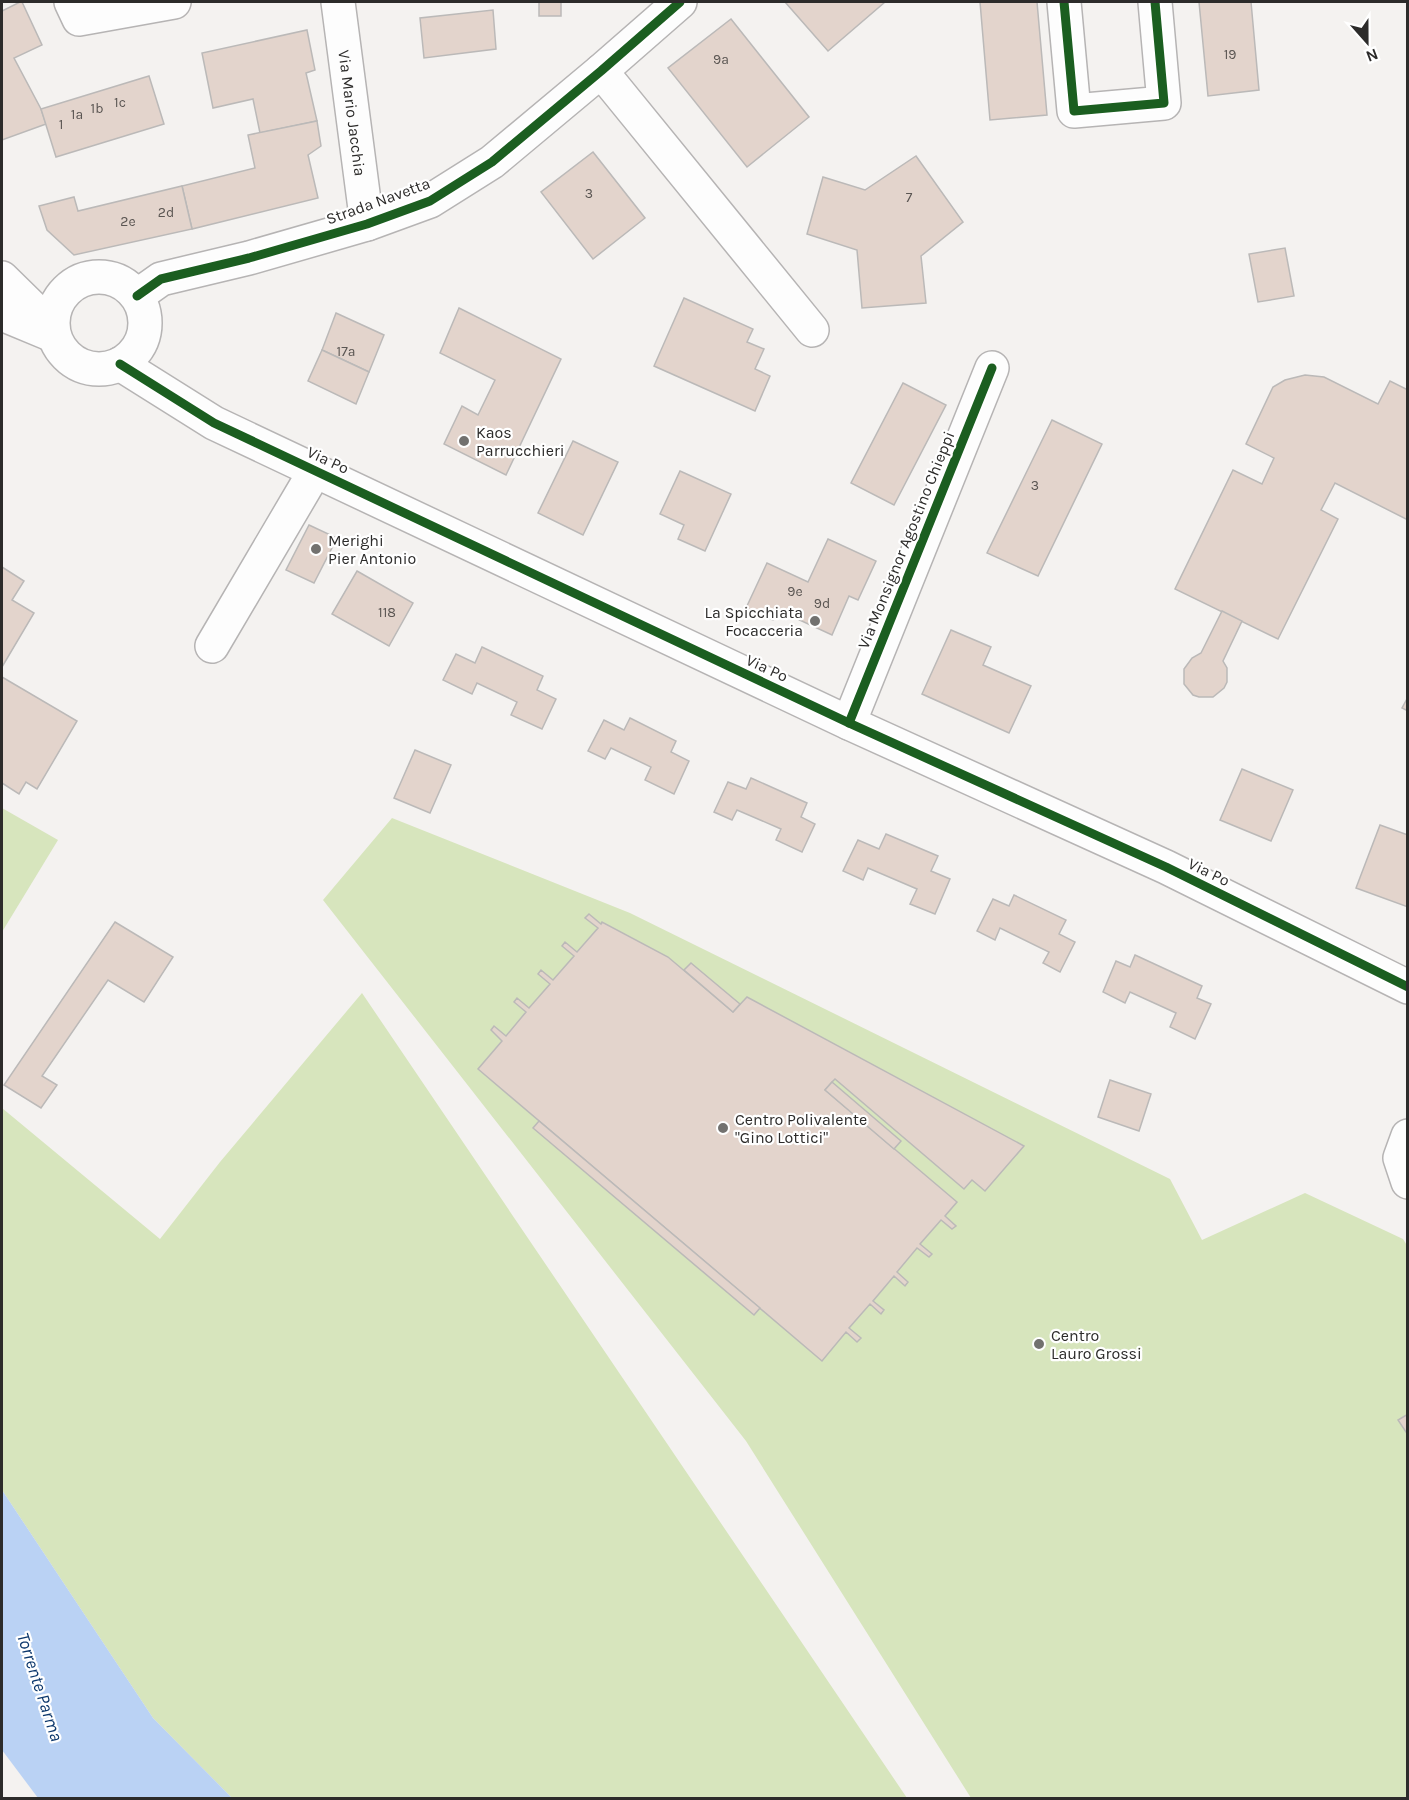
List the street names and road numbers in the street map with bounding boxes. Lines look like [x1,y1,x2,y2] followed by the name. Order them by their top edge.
[335,49,370,177] street label: Via Mario Jacchia
[323,173,433,229] street label: Strada Navetta
[854,429,958,651] street label: Via Monsignor Agostino Chieppi
[304,442,352,478] street label: Via Po
[743,650,791,686] street label: Via Po
[1185,854,1233,890] street label: Via Po

